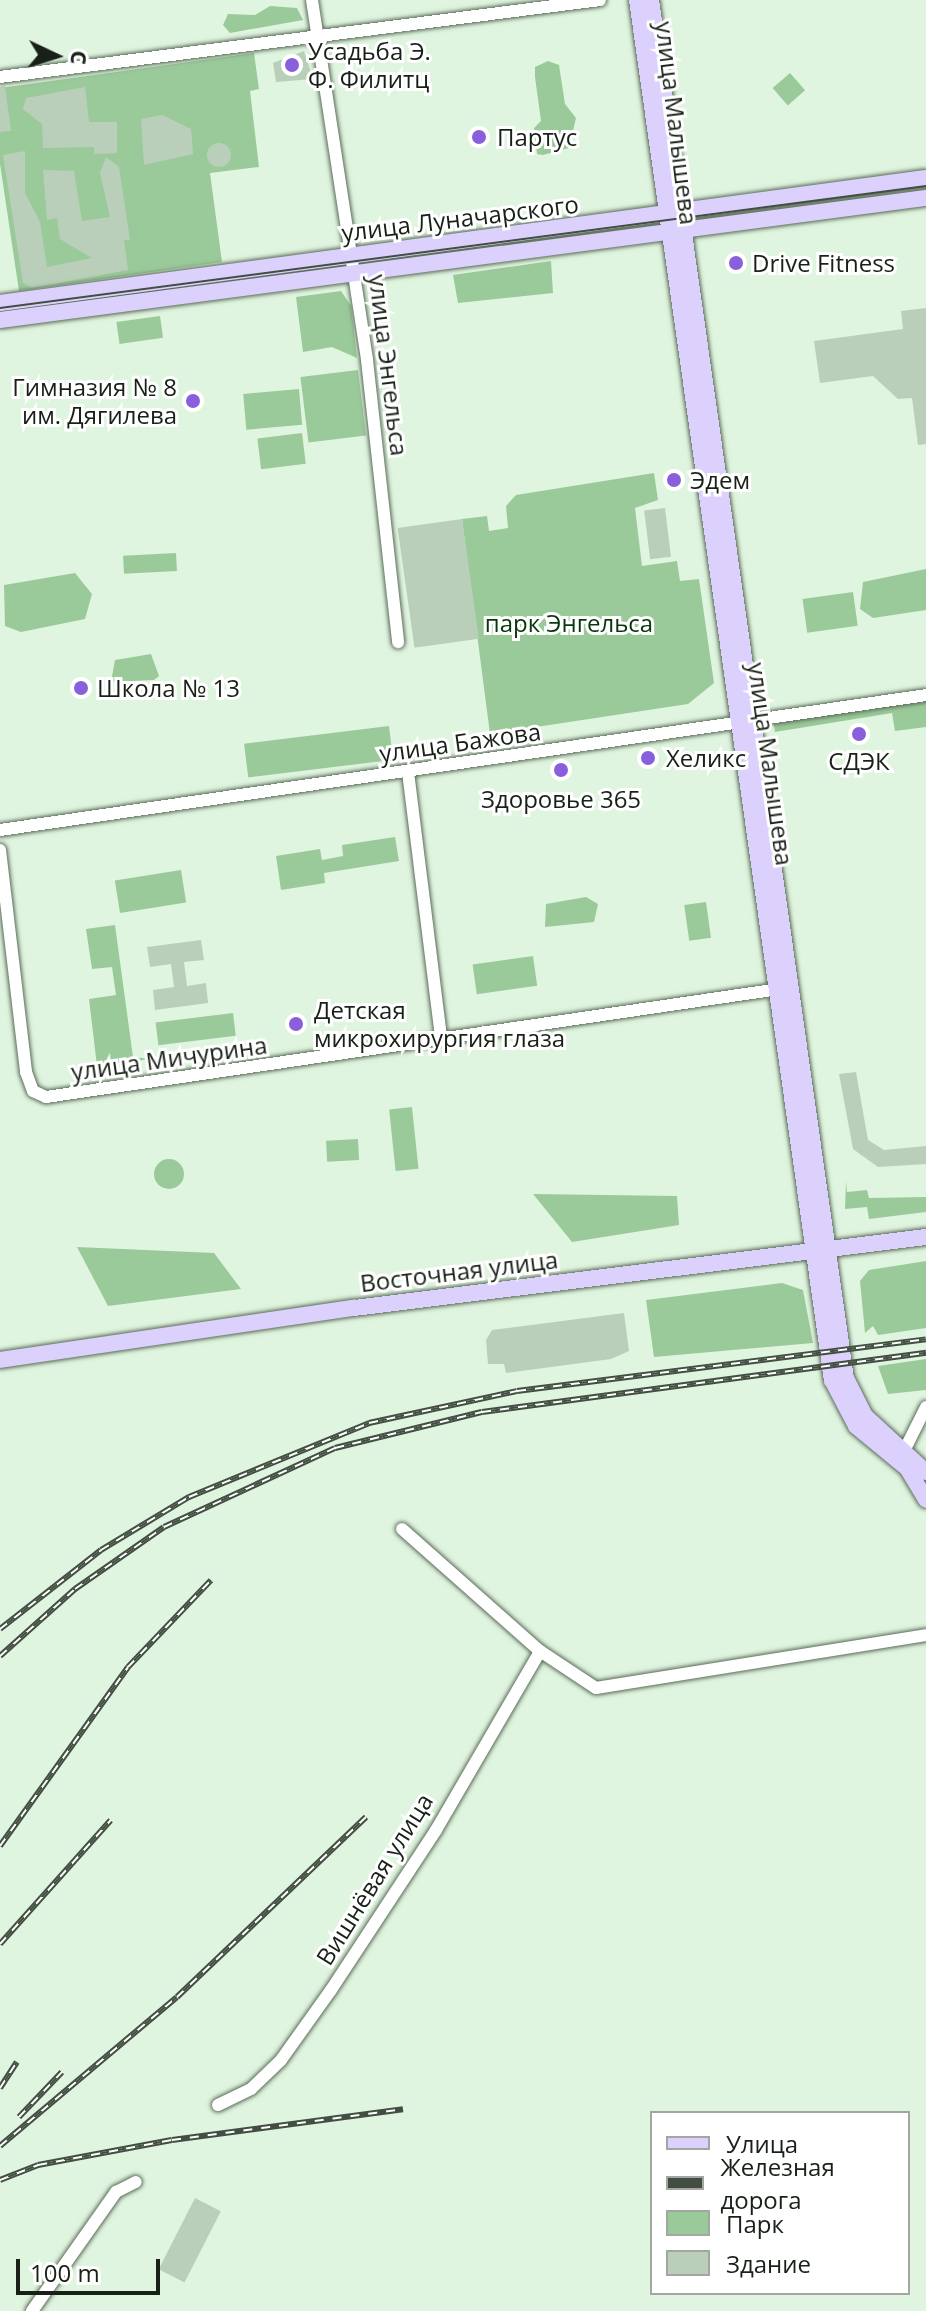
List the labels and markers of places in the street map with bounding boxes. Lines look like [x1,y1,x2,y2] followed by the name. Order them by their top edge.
[308,37,431,93] place label: Усадьба Э. Ф. Филитц
[283,56,301,74] marker: Усадьба Э. Ф. Филитц
[497,123,577,151] place label: Партус
[468,126,490,148] marker: Партус
[752,249,895,277] place label: Drive Fitness
[727,254,745,272] marker: Drive Fitness
[12,373,177,429] place label: Гимназия № 8 им. Дягилева
[184,392,202,410] marker: Гимназия № 8 им. Дягилева
[690,466,750,494] place label: Эдем
[665,471,683,489] marker: Эдем
[97,674,240,702] place label: Школа № 13
[72,679,90,697] marker: Школа № 13
[850,725,868,743] marker: СДЭК
[666,744,746,772] place label: Хеликс
[637,747,659,769] marker: Хеликс
[828,747,890,775] place label: СДЭК
[550,759,572,781] marker: Здоровье 365
[481,785,641,813] place label: Здоровье 365
[314,996,565,1052] place label: Детская микрохирургия глаза
[285,1013,307,1035] marker: Детская микрохирургия глаза

